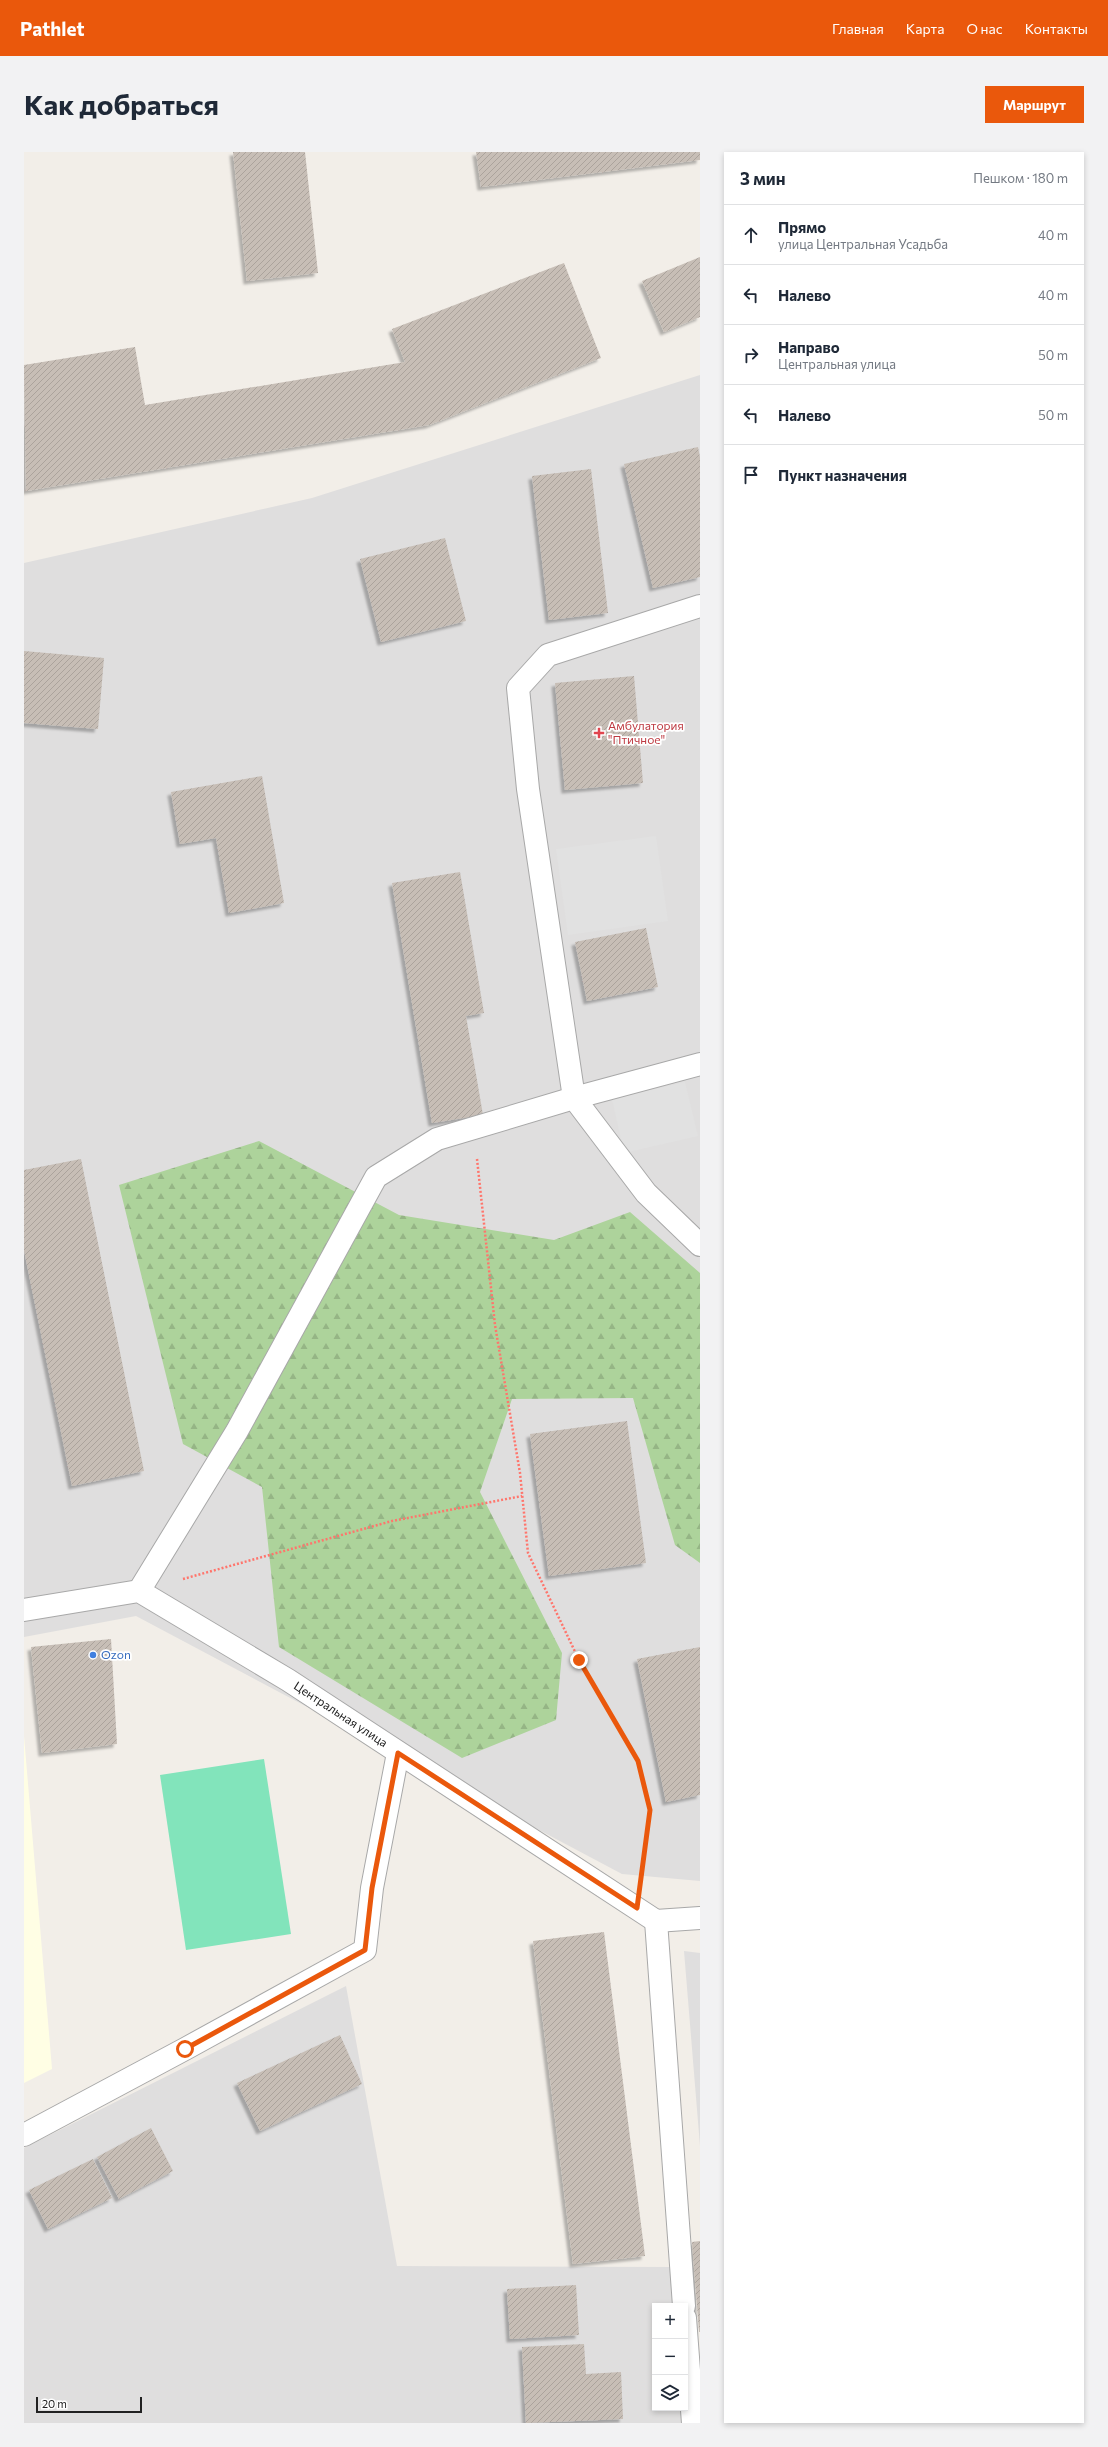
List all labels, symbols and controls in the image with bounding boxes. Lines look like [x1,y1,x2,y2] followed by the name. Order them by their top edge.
[20,17,85,40] text: Pathlet
[832,20,884,37] text: Главная
[906,20,944,37] text: Карта
[966,20,1003,37] text: О нас
[1025,20,1088,37] text: Контакты
[985,86,1084,123] button: Маршрут
[24,87,219,121] text: Как добраться
[740,168,786,189] text: 3 мин
[973,170,1068,186] text: Пешком · 180 m
[778,218,826,236] text: Прямо
[740,224,762,246] icon: ahead
[1038,227,1068,243] text: 40 m
[778,236,948,252] text: улица Центральная Усадьба
[740,284,762,306] icon: left
[778,286,831,304] text: Налево
[1038,287,1068,303] text: 40 m
[778,338,840,356] text: Направо
[740,344,762,366] icon: right
[1038,347,1068,363] text: 50 m
[778,356,896,372] text: Центральная улица
[740,404,762,426] icon: left
[778,406,831,424] text: Налево
[1038,407,1068,423] text: 50 m
[740,464,762,486] icon: arrive
[778,466,907,484] text: Пункт назначения
[608,718,684,746] place label: Амбулатория "Птичное"
[593,727,605,739] marker: Амбулатория "Птичное"
[101,1647,131,1661] place label: Ozon
[88,1650,98,1660] marker: Ozon
[570,1651,588,1669] route end
[292,1678,391,1749] street label: Центральная улица
[176,2040,194,2058] route start
[652,2303,688,2411] map controls
[652,2303,688,2339] button: +
[652,2339,688,2375] button: −
[652,2375,688,2411] button: layers
[36,2395,142,2414] scale bar
[42,2397,67,2410] text: 20 m

